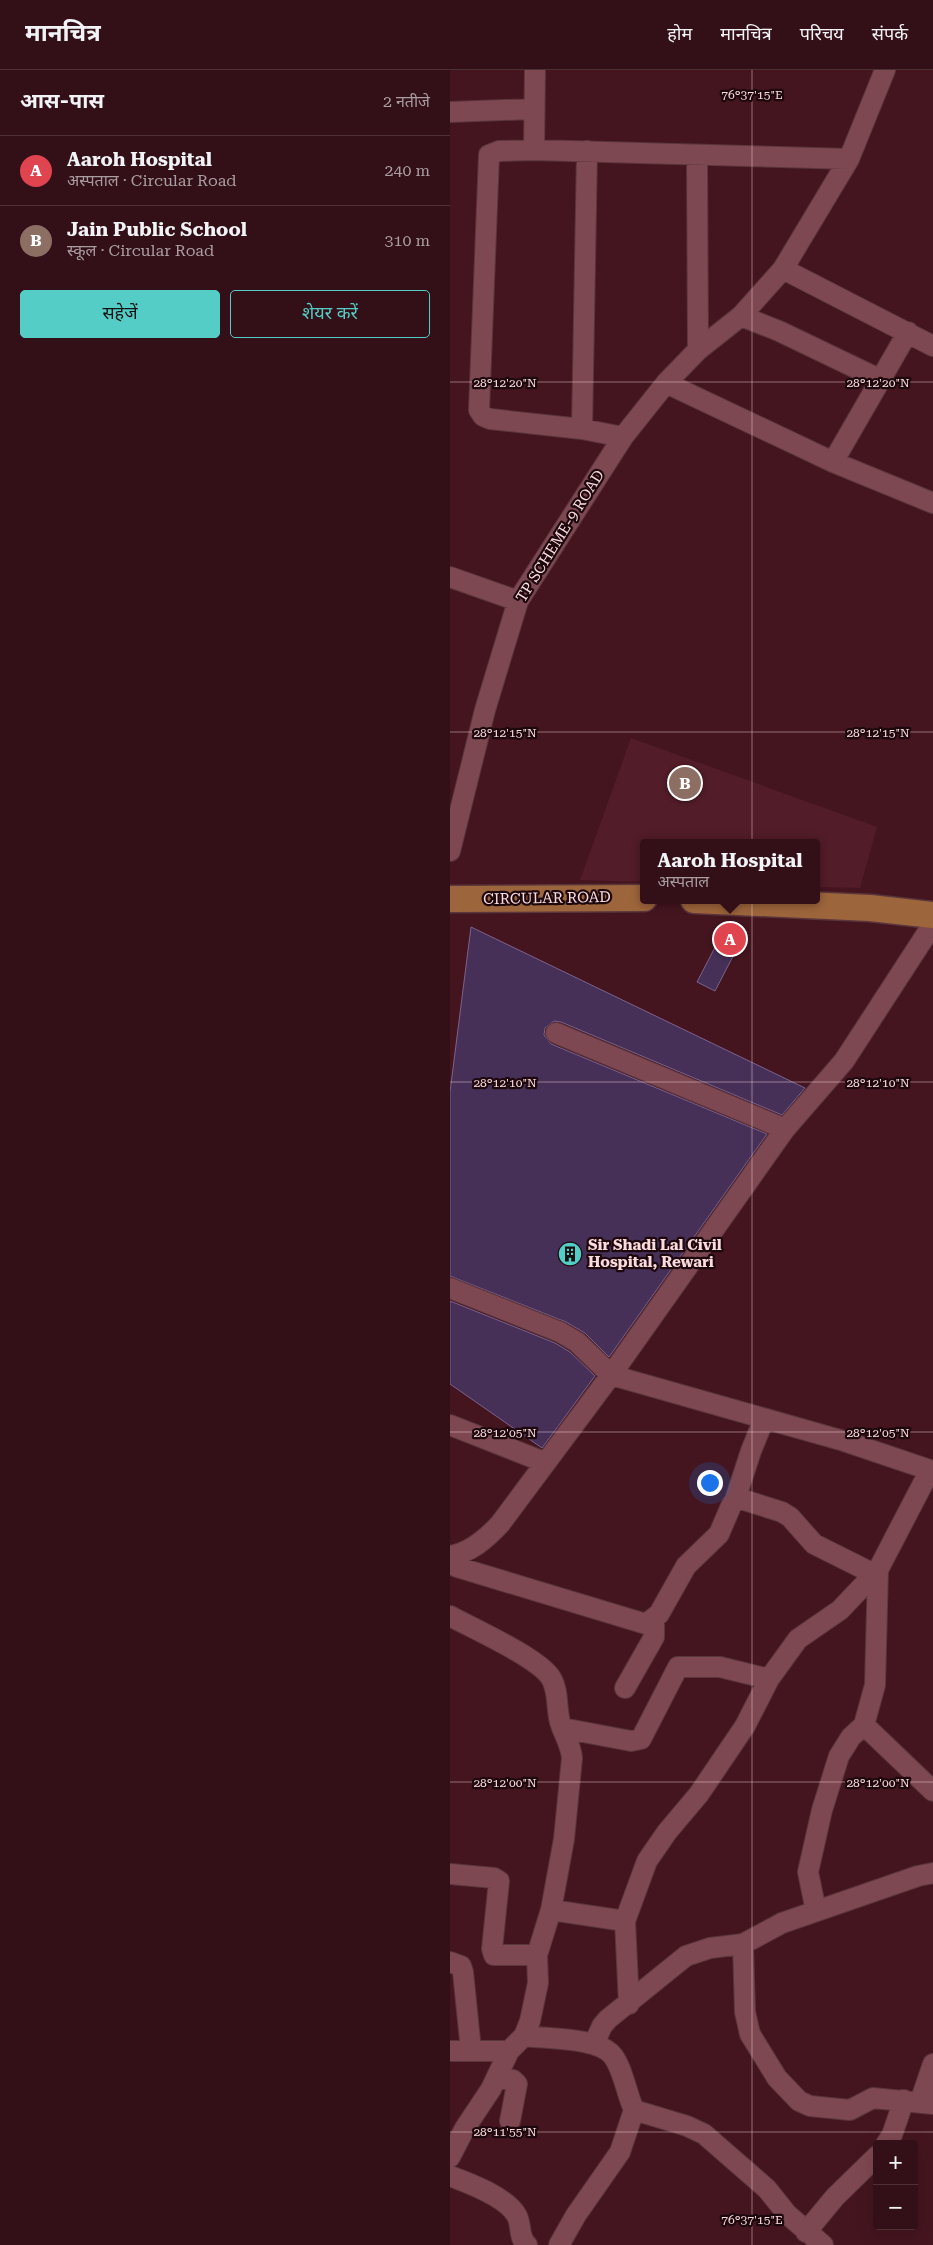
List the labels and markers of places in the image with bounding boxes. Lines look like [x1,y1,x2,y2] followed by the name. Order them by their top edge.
[669,764,701,802] pin: B
[714,920,746,958] pin: A
[588,1236,722,1271] place label: Sir Shadi Lal Civil Hospital, Rewari
[557,1241,583,1267] building icon: Sir Shadi Lal Civil Hospital, Rewari

